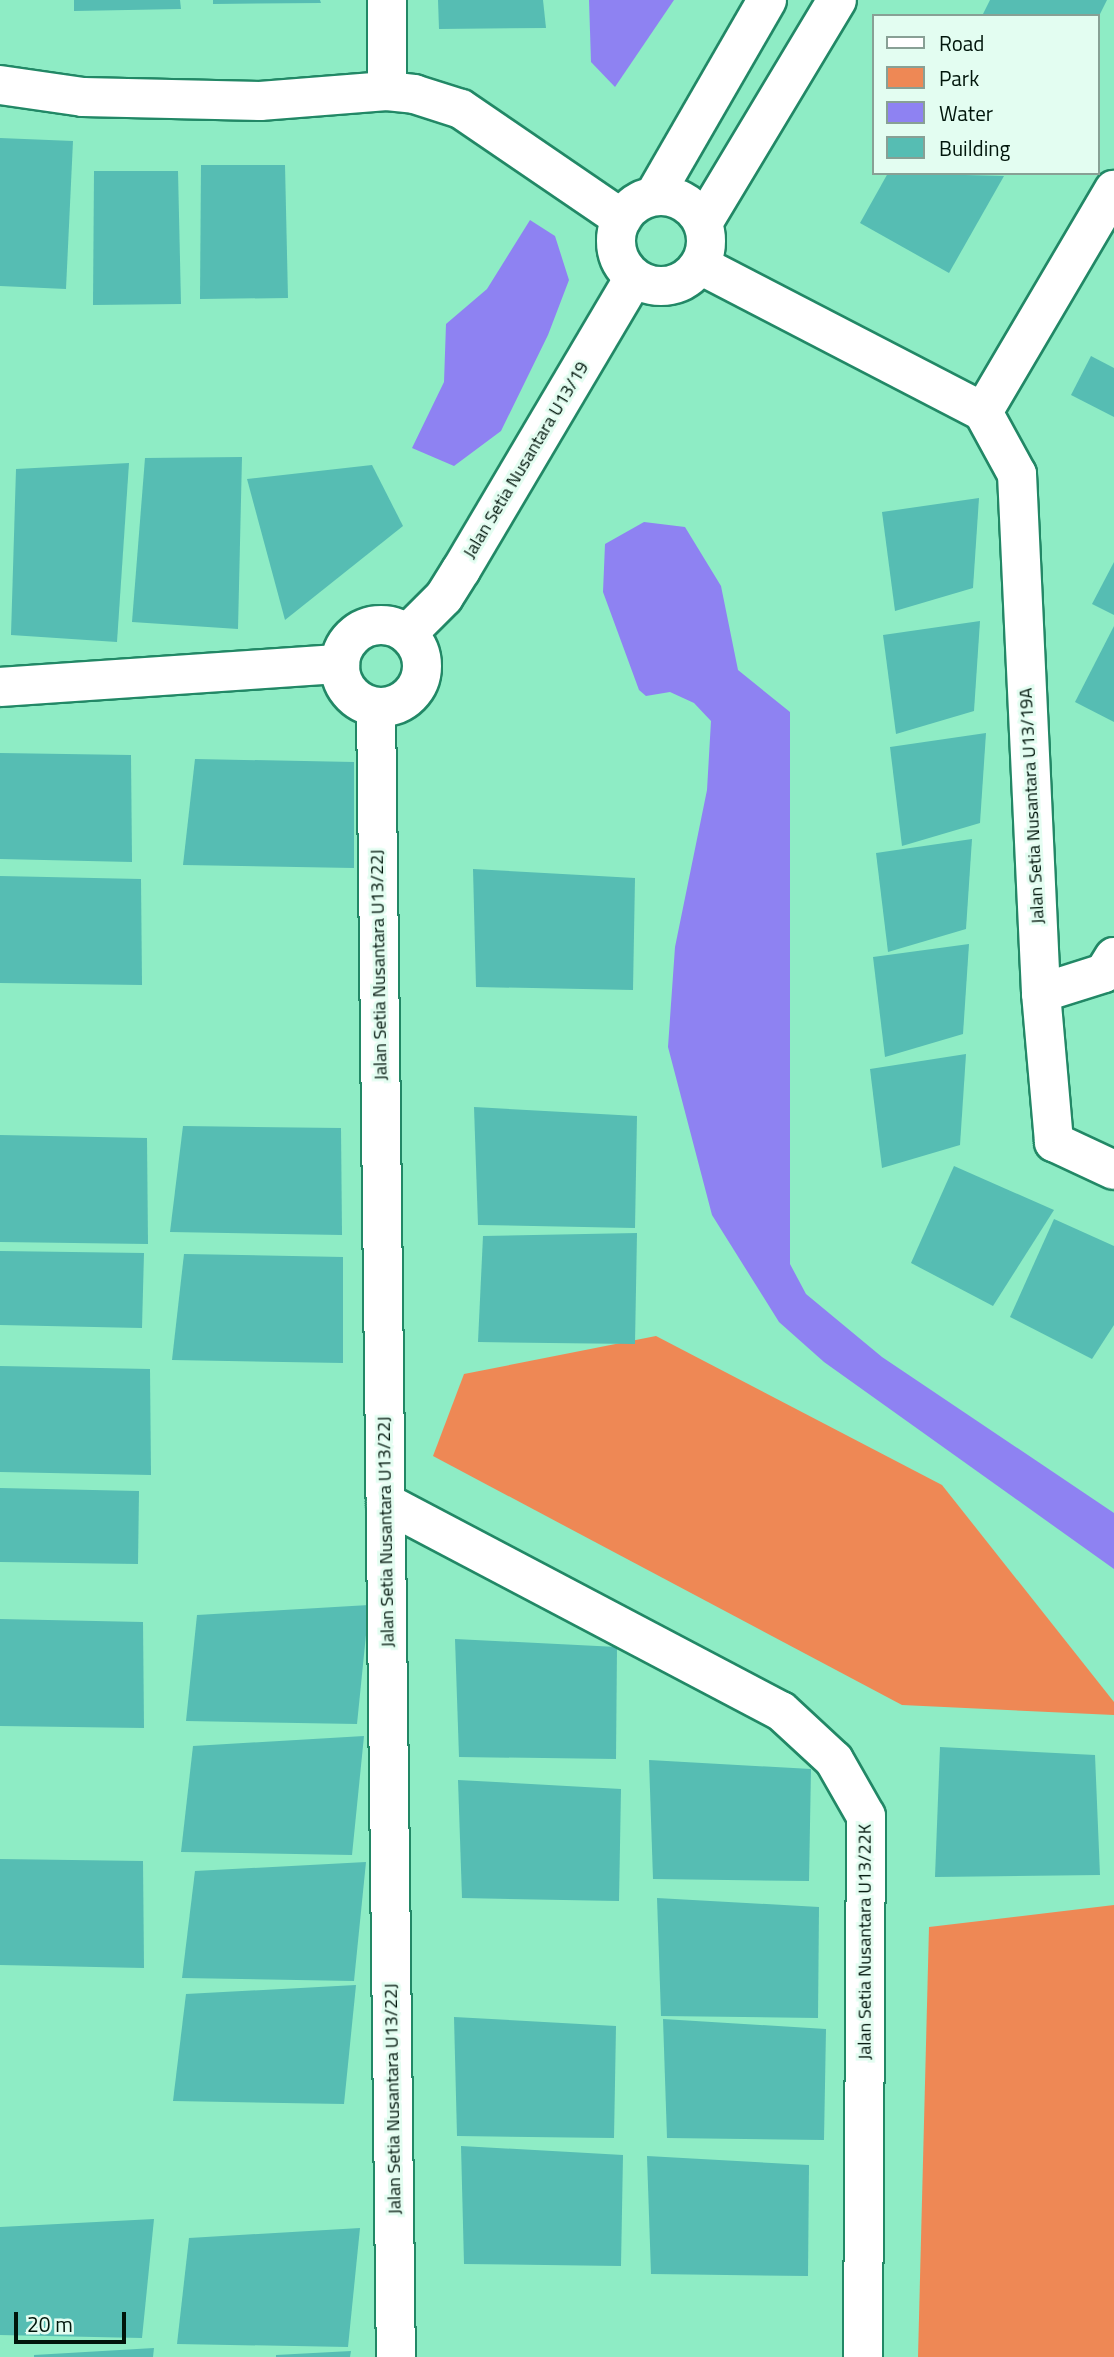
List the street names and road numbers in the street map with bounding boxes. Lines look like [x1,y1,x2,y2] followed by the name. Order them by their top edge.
[459,358,593,562] street label: Jalan Setia Nusantara U13/19
[1015,687,1049,925] street label: Jalan Setia Nusantara U13/19A
[366,849,392,1081] street label: Jalan Setia Nusantara U13/22J
[373,1416,399,1648] street label: Jalan Setia Nusantara U13/22J
[854,1824,876,2060] street label: Jalan Setia Nusantara U13/22K
[380,1983,406,2215] street label: Jalan Setia Nusantara U13/22J

